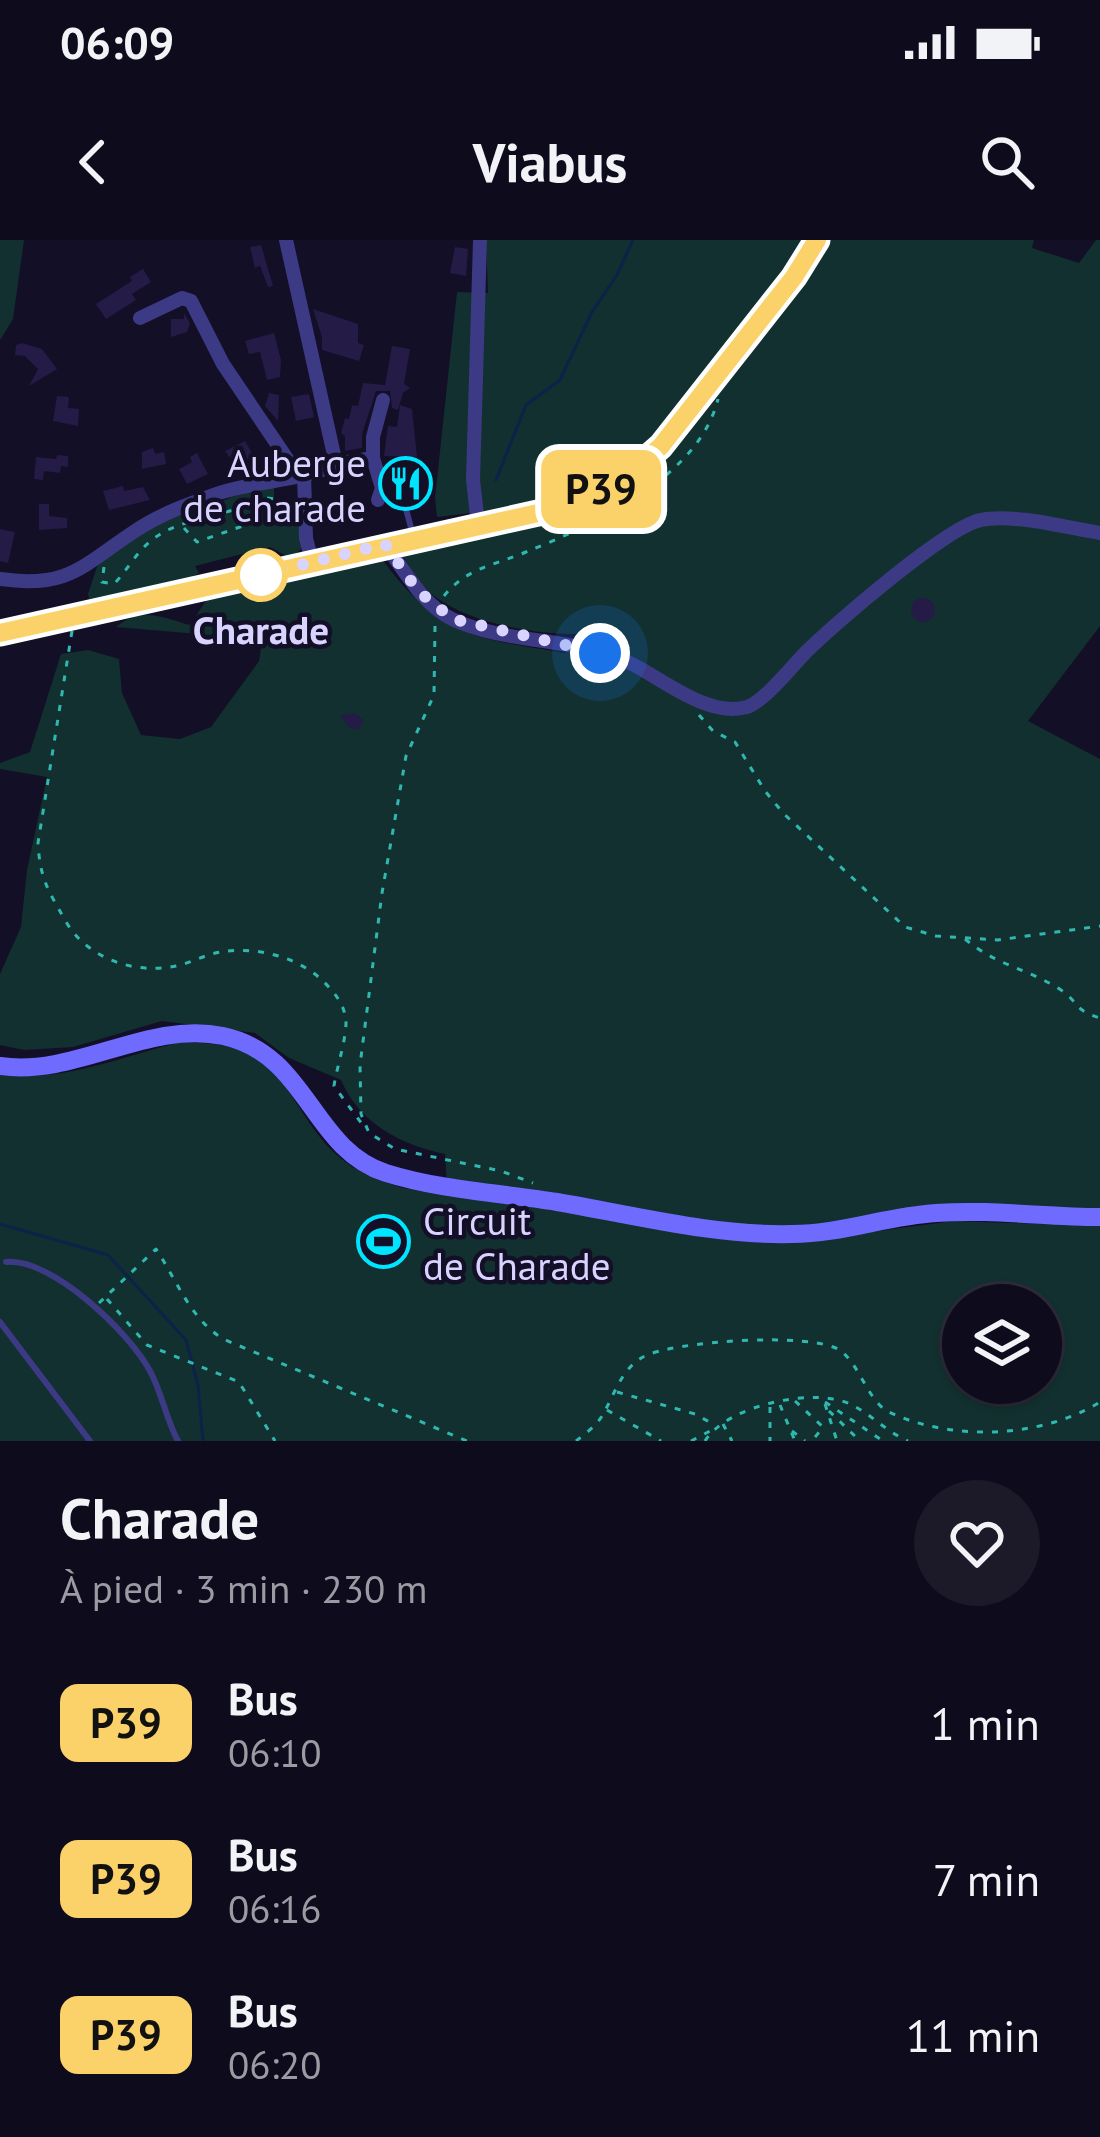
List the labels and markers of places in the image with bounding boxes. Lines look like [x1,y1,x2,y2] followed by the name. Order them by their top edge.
[183,437,366,533] place label: Auberge de charade
[377,456,433,512] restaurant icon: Auberge de charade
[236,550,286,600] marker: Charade
[193,604,329,655] place label: Charade
[423,1195,611,1291] place label: Circuit de Charade
[356,1214,412,1270] sports icon: Circuit de Charade

